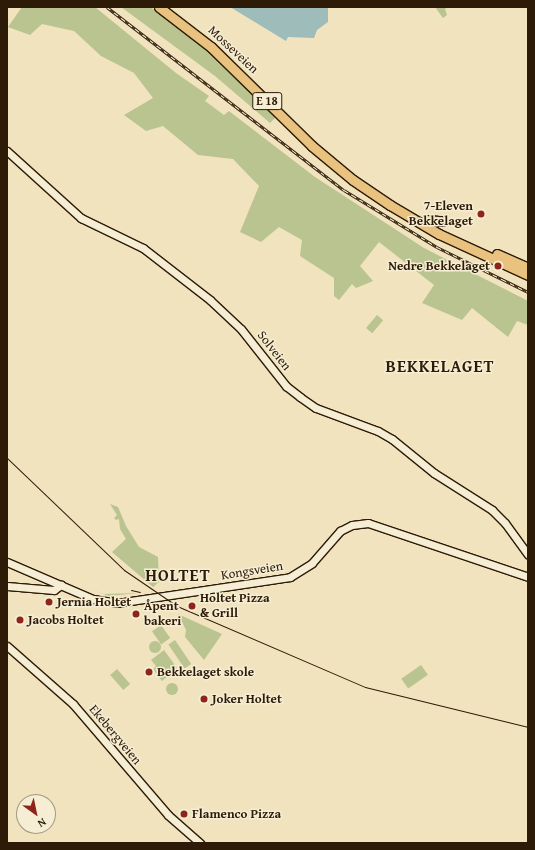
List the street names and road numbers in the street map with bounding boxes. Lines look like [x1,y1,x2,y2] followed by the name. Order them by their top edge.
[205,23,261,77] street label: Mosseveien
[252,91,282,111] road number: E 18
[254,328,294,374] street label: Solveien
[220,558,284,584] street label: Kongsveien
[86,702,144,768] street label: Ekebergveien

